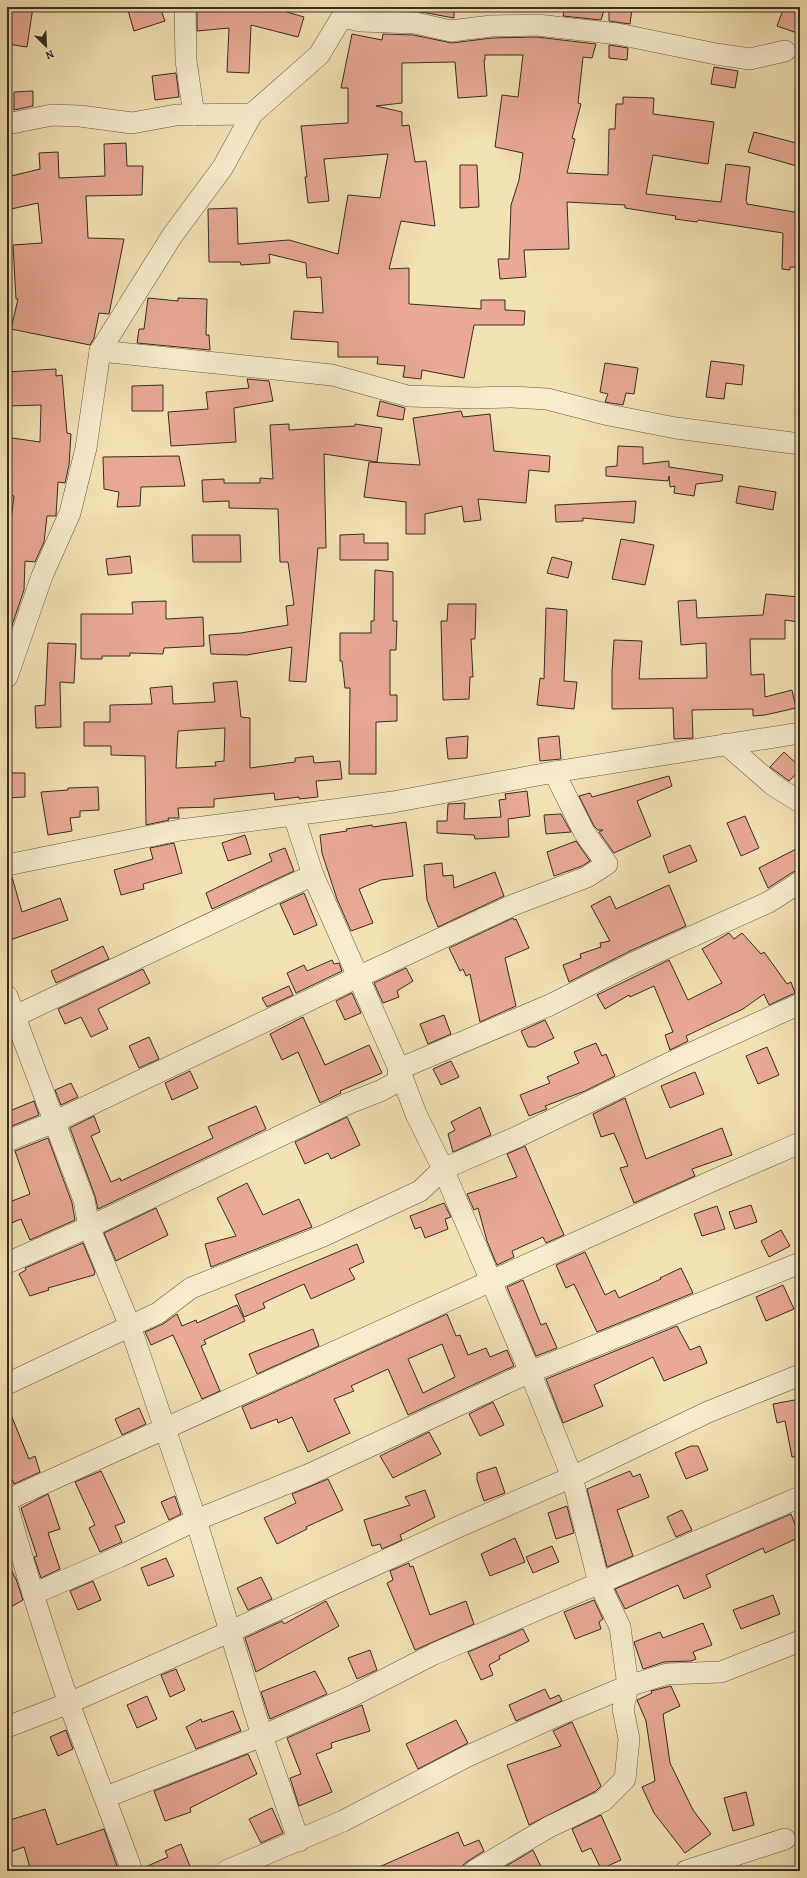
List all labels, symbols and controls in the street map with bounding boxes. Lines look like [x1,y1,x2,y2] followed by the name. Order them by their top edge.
[26,26,66,66] north arrow
[43,46,57,63] text: N

